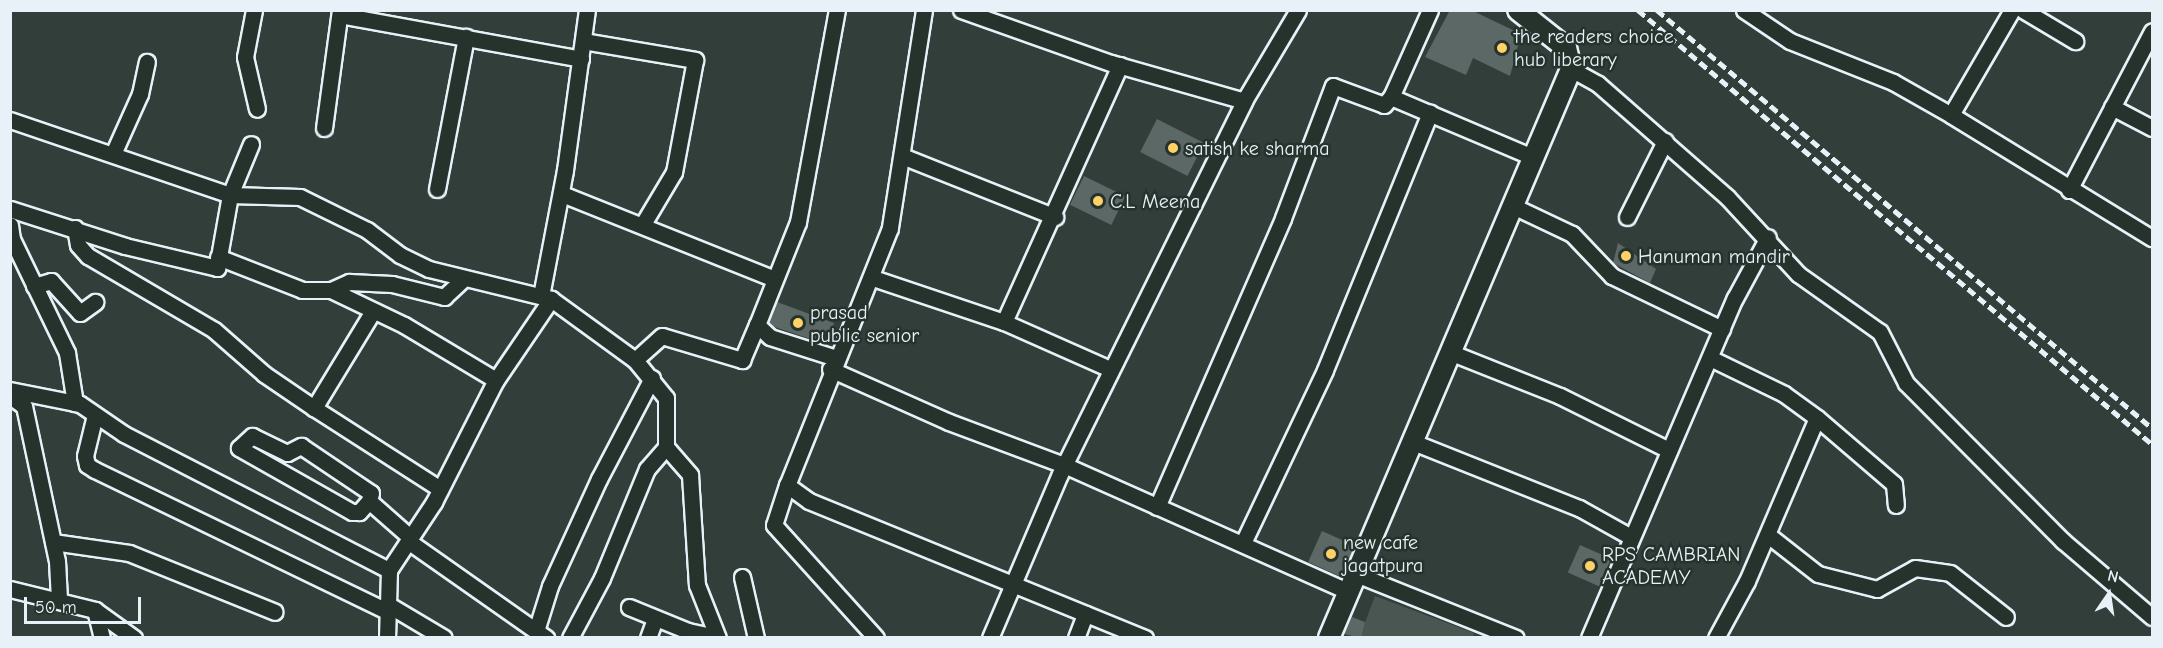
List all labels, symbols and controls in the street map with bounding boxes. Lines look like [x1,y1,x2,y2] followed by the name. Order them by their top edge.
[1514,24,1674,71] place label: the readers choice hub liberary
[1495,41,1509,55] marker: the readers choice hub liberary
[1185,136,1330,160] place label: satish ke sharma
[1166,141,1180,155] marker: satish ke sharma
[1110,189,1200,213] place label: C.L Meena
[1091,194,1105,208] marker: C.L Meena
[1638,244,1790,268] place label: Hanuman mandir
[1619,249,1633,263] marker: Hanuman mandir
[810,300,919,347] place label: prasad public senior
[791,316,805,330] marker: prasad public senior
[1343,530,1423,577] place label: new cafe jagatpura
[1602,542,1740,589] place label: RPS CAMBRIAN ACADEMY
[1324,547,1338,561] marker: new cafe jagatpura
[1583,559,1597,573] marker: RPS CAMBRIAN ACADEMY
[2079,564,2139,624] north arrow
[2106,567,2120,586] text: N
[27,585,144,623] scale bar
[35,597,77,618] text: 50 m

